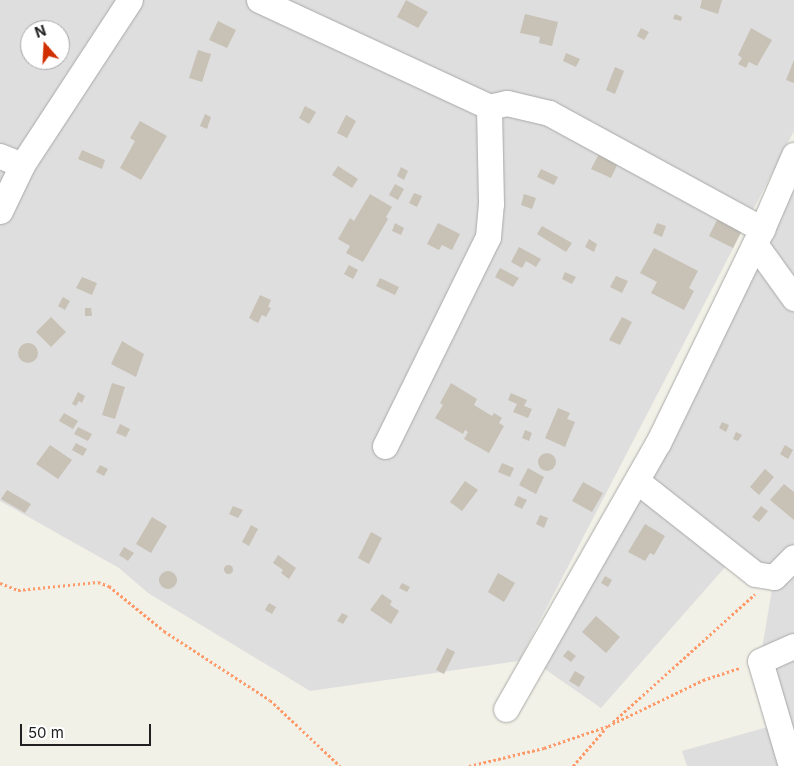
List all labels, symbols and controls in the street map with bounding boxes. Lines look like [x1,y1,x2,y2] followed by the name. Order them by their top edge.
[20,20,70,70] north arrow
[32,22,48,41] text: N
[22,714,154,746] scale bar
[28,723,64,742] text: 50 m

